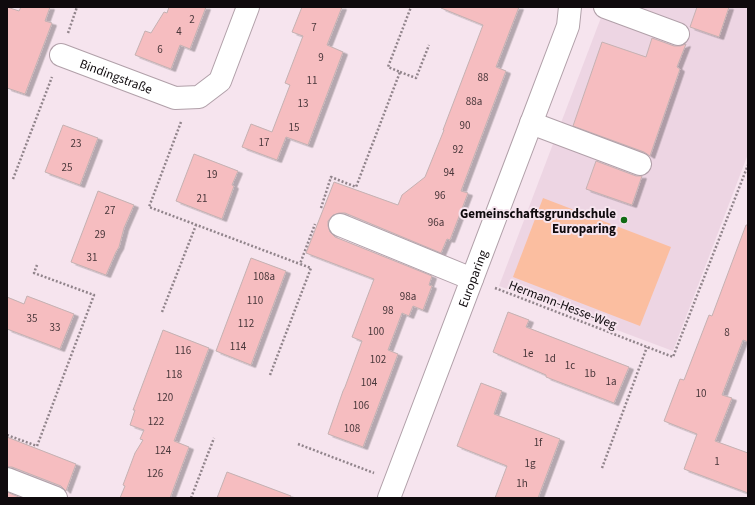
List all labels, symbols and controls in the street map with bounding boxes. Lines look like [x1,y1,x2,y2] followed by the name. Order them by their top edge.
[189,12,195,27] house number: 2
[311,20,317,35] house number: 7
[176,24,182,39] house number: 4
[157,42,163,57] house number: 6
[318,50,324,65] house number: 9
[77,55,155,99] street label: Bindingstraße
[478,70,489,85] house number: 88
[307,73,317,88] house number: 11
[466,94,482,109] house number: 88a
[298,96,308,111] house number: 13
[460,118,470,133] house number: 90
[289,120,299,135] house number: 15
[259,135,269,150] house number: 17
[71,136,81,151] house number: 23
[453,142,463,157] house number: 92
[62,160,72,175] house number: 25
[444,165,455,180] house number: 94
[207,167,217,182] house number: 19
[435,188,446,203] house number: 96
[197,191,207,206] house number: 21
[105,203,115,218] house number: 27
[460,205,616,238] place label: Gemeinschaftsgrundschule Europaring
[428,215,444,230] house number: 96a
[619,215,629,225] marker: Gemeinschaftsgrundschule Europaring
[95,227,105,242] house number: 29
[454,247,493,310] street label: Europaring
[87,250,97,265] house number: 31
[253,269,275,284] house number: 108a
[506,276,620,334] street label: Hermann-Hesse-Weg
[400,289,416,304] house number: 98a
[247,293,263,308] house number: 110
[383,303,394,318] house number: 98
[27,311,37,326] house number: 35
[238,316,254,331] house number: 112
[50,320,60,335] house number: 33
[368,324,384,339] house number: 100
[724,325,730,340] house number: 8
[230,339,247,354] house number: 114
[175,343,192,358] house number: 116
[523,346,534,361] house number: 1e
[544,351,556,366] house number: 1d
[370,352,386,367] house number: 102
[565,358,575,373] house number: 1c
[584,366,596,381] house number: 1b
[166,367,183,382] house number: 118
[605,374,617,389] house number: 1a
[361,375,378,390] house number: 104
[696,386,706,401] house number: 10
[157,390,173,405] house number: 120
[353,398,370,413] house number: 106
[148,414,164,429] house number: 122
[344,421,361,436] house number: 108
[534,435,543,450] house number: 1f
[155,443,172,458] house number: 124
[714,454,720,469] house number: 1
[524,456,536,471] house number: 1g
[147,466,164,481] house number: 126
[516,476,528,491] house number: 1h

